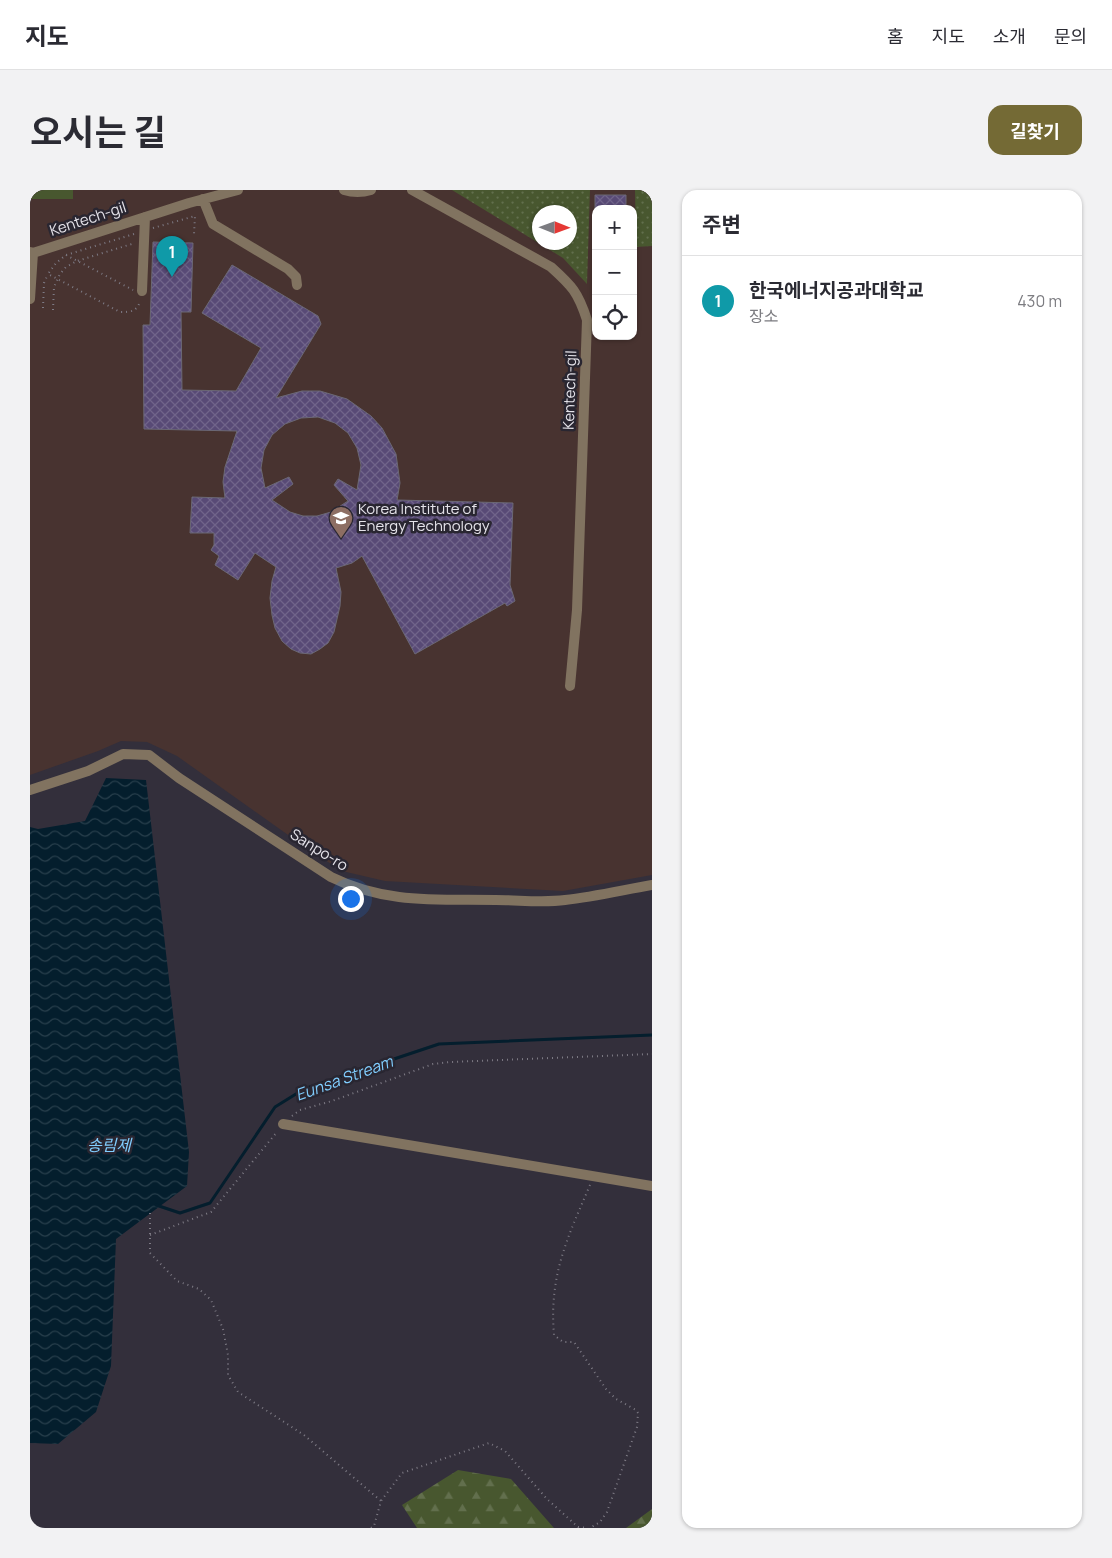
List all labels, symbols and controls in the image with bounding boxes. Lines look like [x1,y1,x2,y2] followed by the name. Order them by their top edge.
[25,19,69,52] text: 지도
[887,24,904,48] text: 홈
[932,24,965,48] text: 지도
[993,24,1026,48] text: 소개
[1054,24,1087,48] text: 문의
[988,105,1082,155] button: 길찾기
[30,108,166,156] text: 오시는 길
[47,196,129,241] street label: Kentech-gil
[532,205,577,250] north arrow
[592,205,637,340] map controls
[592,205,637,250] button: +
[702,210,741,238] text: 주변
[156,236,188,277] pin: 1
[592,250,637,295] button: −
[749,277,924,303] text: 한국에너지공과대학교
[714,290,722,312] text: 1
[1017,290,1062,312] text: 430 m
[592,295,637,340] button: locate
[749,305,778,327] text: 장소
[558,350,581,430] street label: Kentech-gil
[358,498,490,536] place label: Korea Institute of Energy Technology
[328,505,354,539] school or university icon: Korea Institute of Energy Technology
[286,824,352,876] street label: Sanpo-ro
[338,886,364,912] your location
[292,1050,397,1106] water label: Eunsa Stream
[87,1134,133,1156] water label: 송림제

